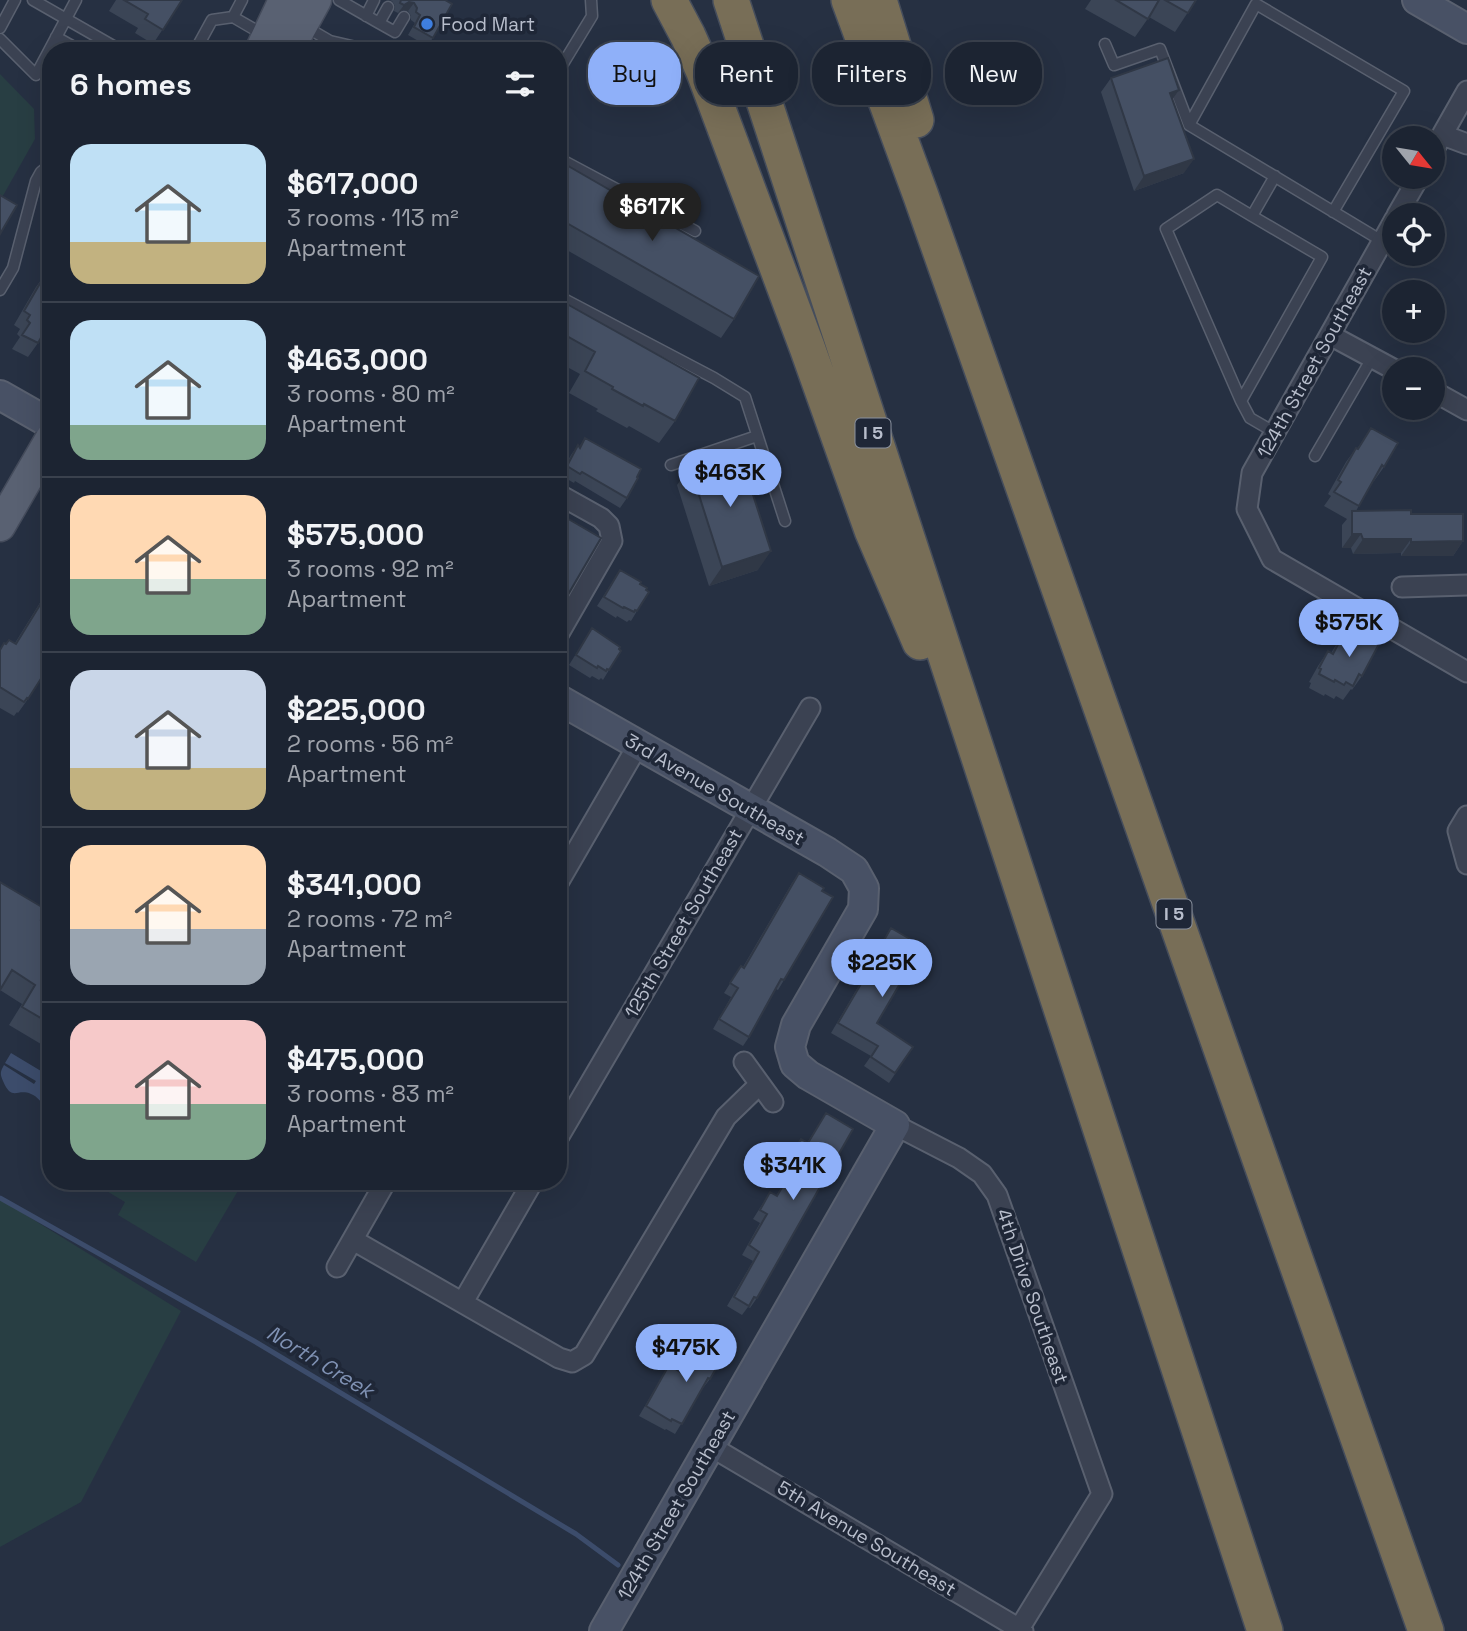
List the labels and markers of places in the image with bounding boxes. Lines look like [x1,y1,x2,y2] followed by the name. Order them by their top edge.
[441,12,535,37] place label: Food Mart
[419,16,435,32] marker: Food Mart
[603,184,701,243] pin: $617K
[681,449,779,509] pin: $463K
[1300,600,1398,659] pin: $575K
[833,940,931,999] pin: $225K
[744,1142,842,1202] pin: $341K
[637,1324,735,1384] pin: $475K

